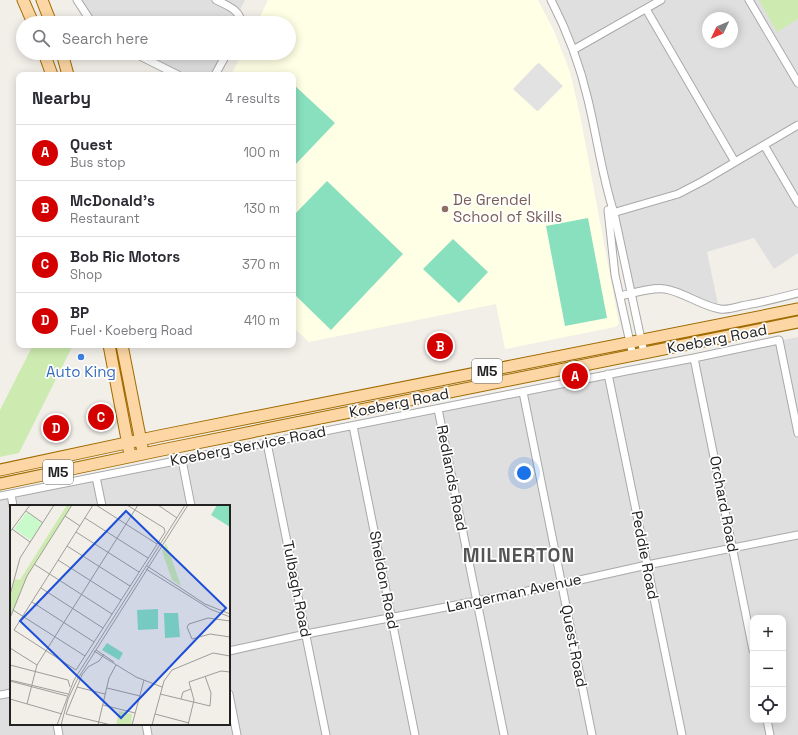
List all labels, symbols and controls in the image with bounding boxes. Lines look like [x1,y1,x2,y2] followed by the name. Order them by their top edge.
[702,12,738,48] north arrow
[16,16,296,60] search box
[30,27,52,49] icon: search
[62,29,148,48] text: Search here
[32,87,91,109] text: Nearby
[225,90,280,107] text: 4 results
[70,135,113,154] text: Quest
[41,144,49,161] text: A
[243,144,280,161] text: 100 m
[70,154,126,171] text: Bus stop
[453,190,562,226] place label: De Grendel School of Skills
[70,191,155,210] text: McDonald's
[41,200,49,217] text: B
[244,200,280,217] text: 130 m
[440,204,450,214] marker: De Grendel School of Skills
[70,210,140,227] text: Restaurant
[70,247,180,266] text: Bob Ric Motors
[41,256,49,273] text: C
[242,256,280,273] text: 370 m
[70,266,102,283] text: Shop
[70,303,89,322] text: BP
[41,312,49,329] text: D
[244,312,280,329] text: 410 m
[665,320,768,357] street label: Koeberg Road
[70,322,193,339] text: Fuel · Koeberg Road
[427,331,453,361] pin: B
[76,352,86,362] marker: Auto King
[472,359,502,383] road number: M5
[562,361,588,391] pin: A
[46,362,116,381] place label: Auto King
[347,384,450,421] street label: Koeberg Road
[88,402,114,432] pin: C
[43,413,69,443] pin: D
[168,421,327,470] street label: Koeberg Service Road
[433,423,472,533] street label: Redlands Road
[706,454,743,554] street label: Orchard Road
[43,460,73,484] road number: M5
[514,463,534,483] your location
[10,505,230,725] inset map
[628,509,663,601] street label: Peddie Road
[366,529,403,631] street label: Sheldon Road
[279,539,316,639] street label: Tulbagh Road
[463,543,575,568] district label: MILNERTON
[445,569,583,616] street label: Langerman Avenue
[557,603,592,689] street label: Quest Road
[750,615,786,723] map controls
[750,615,786,651] button: +
[750,651,786,687] button: −
[750,687,786,723] button: locate

